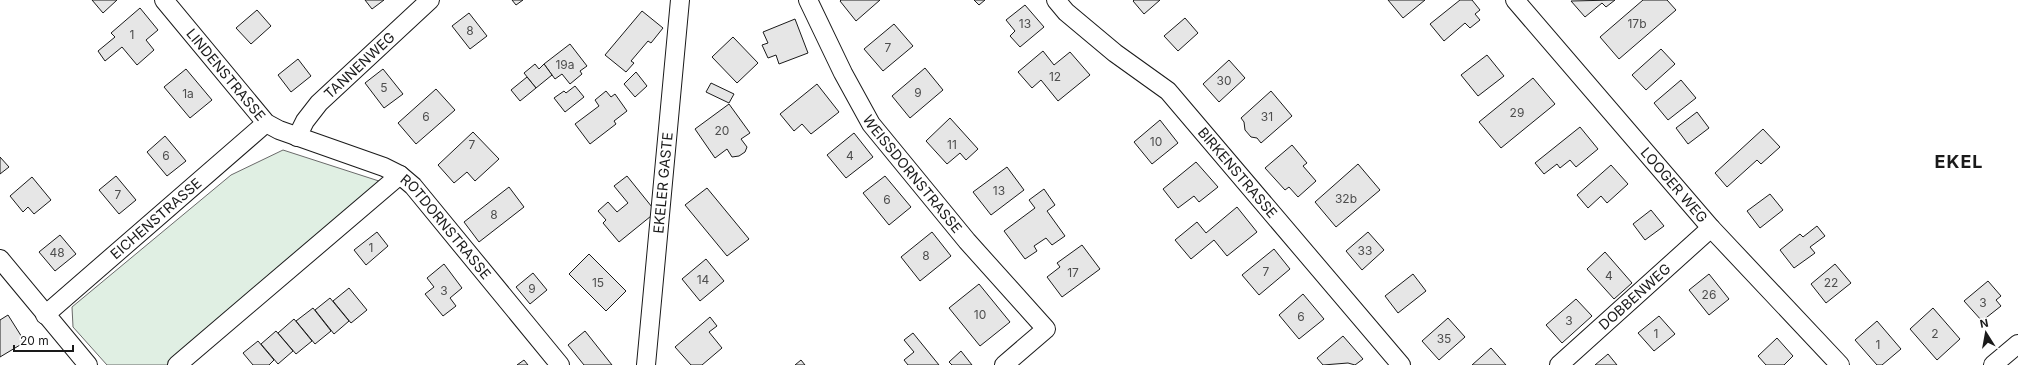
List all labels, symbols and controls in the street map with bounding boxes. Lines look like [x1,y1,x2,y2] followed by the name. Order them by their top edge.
[1019,16,1031,31] house number: 13
[1627,16,1647,31] house number: 17b
[466,23,474,38] house number: 8
[183,25,269,124] street label: LINDENSTRASSE
[130,27,134,42] house number: 1
[320,28,398,102] street label: TANNENWEG
[885,40,892,55] house number: 7
[555,57,575,72] house number: 19a
[1049,69,1061,84] house number: 12
[1217,73,1231,88] house number: 30
[380,80,388,95] house number: 5
[914,85,922,100] house number: 9
[182,86,194,101] house number: 1a
[1510,105,1524,120] house number: 29
[422,109,430,124] house number: 6
[1261,109,1273,124] house number: 31
[860,112,966,236] street label: WEISSDORNSTRASSE
[715,123,729,138] house number: 20
[1195,124,1281,221] street label: BIRKENSTRASSE
[649,131,676,234] street label: EKELER GASTE
[1150,134,1162,149] house number: 10
[469,137,476,152] house number: 7
[947,137,957,152] house number: 11
[1638,144,1711,226] street label: LOOGER WEG
[162,148,170,163] house number: 6
[846,148,854,163] house number: 4
[1935,151,1984,172] district label: EKEL
[397,170,495,282] street label: ROTDORNSTRASSE
[107,174,205,262] street label: EICHENSTRASSE
[993,183,1005,198] house number: 13
[115,187,122,202] house number: 7
[1335,191,1357,206] house number: 32b
[883,192,891,207] house number: 6
[490,207,498,222] house number: 8
[369,240,373,255] house number: 1
[1358,243,1372,258] house number: 33
[49,245,65,260] house number: 48
[922,248,930,263] house number: 8
[1595,260,1674,333] street label: DOBBENWEG
[1263,264,1270,279] house number: 7
[1067,265,1079,280] house number: 17
[1605,268,1613,283] house number: 4
[697,272,710,287] house number: 14
[592,275,604,290] house number: 15
[1824,275,1838,290] house number: 22
[528,281,536,296] house number: 9
[440,283,448,298] house number: 3
[1702,287,1716,302] house number: 26
[1979,295,1987,310] house number: 3
[974,307,986,322] house number: 10
[1297,309,1305,324] house number: 6
[1565,313,1573,328] house number: 3
[1966,313,2006,353] north arrow
[1979,316,1990,331] text: N
[1654,326,1658,341] house number: 1
[1931,326,1939,341] house number: 2
[14,327,73,353] scale bar
[1437,331,1451,346] house number: 35
[20,333,49,348] text: 20 m
[1876,337,1880,352] house number: 1

